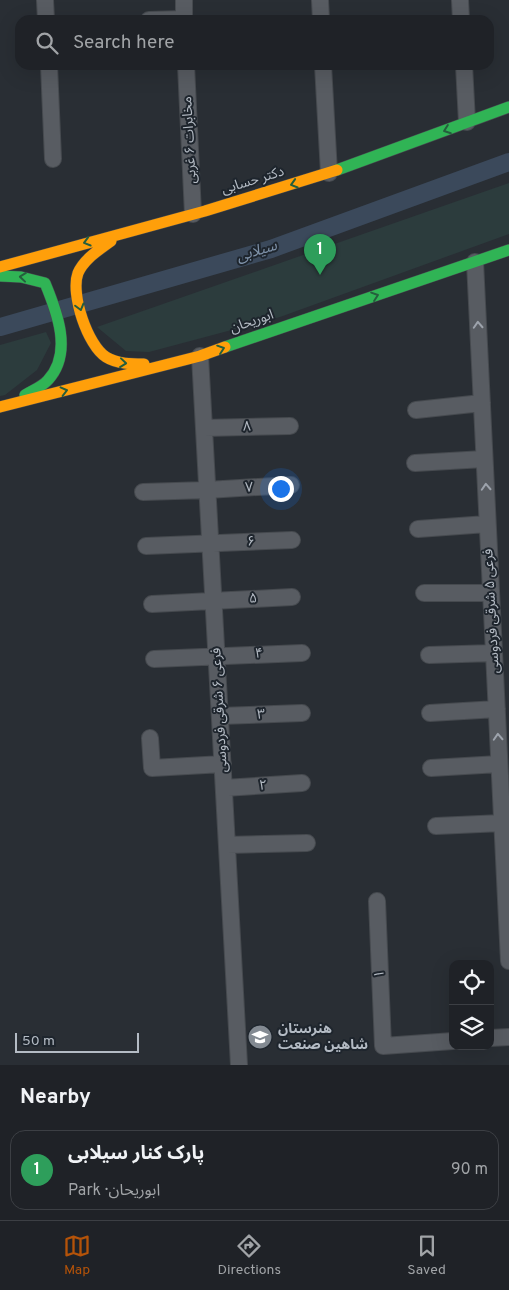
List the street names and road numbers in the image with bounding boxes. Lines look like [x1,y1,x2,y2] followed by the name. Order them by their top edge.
[179,96,201,184] street label: مخابرات ۶ غربی
[220,163,287,199] street label: دکتر حسابی
[228,307,276,337] street label: ابوریحان
[243,418,251,436] street label: ۸
[245,479,253,497] street label: ۷
[247,533,255,551] street label: ۶
[480,548,504,674] street label: فرعی ۵ شرقی فردوسی
[249,590,257,608] street label: ۵
[255,645,263,663] street label: ۴
[208,647,232,773] street label: فرعی ۶ شرقی فردوسی
[257,706,265,724] street label: ۳
[259,777,267,795] street label: ۲
[371,970,389,978] street label: ۱

